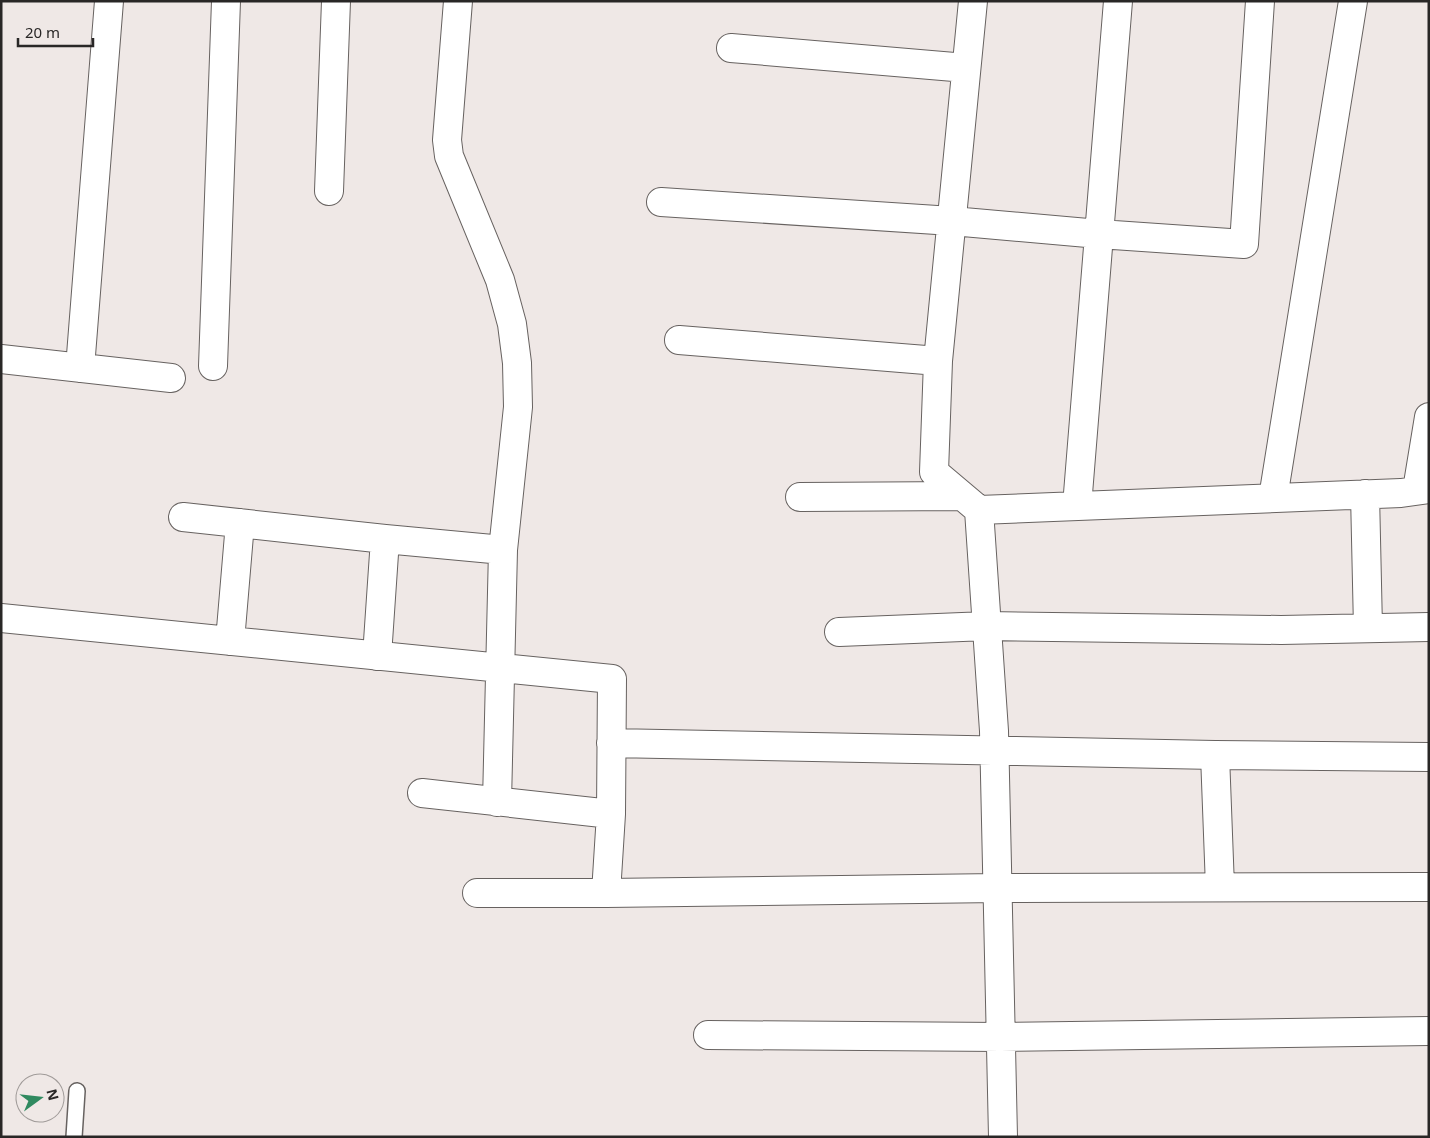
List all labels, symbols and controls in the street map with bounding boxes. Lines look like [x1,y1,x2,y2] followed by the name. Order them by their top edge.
[18,15,92,47] scale bar
[25,22,60,42] text: 20 m
[15,1073,65,1123] north arrow
[42,1087,64,1102] text: N

